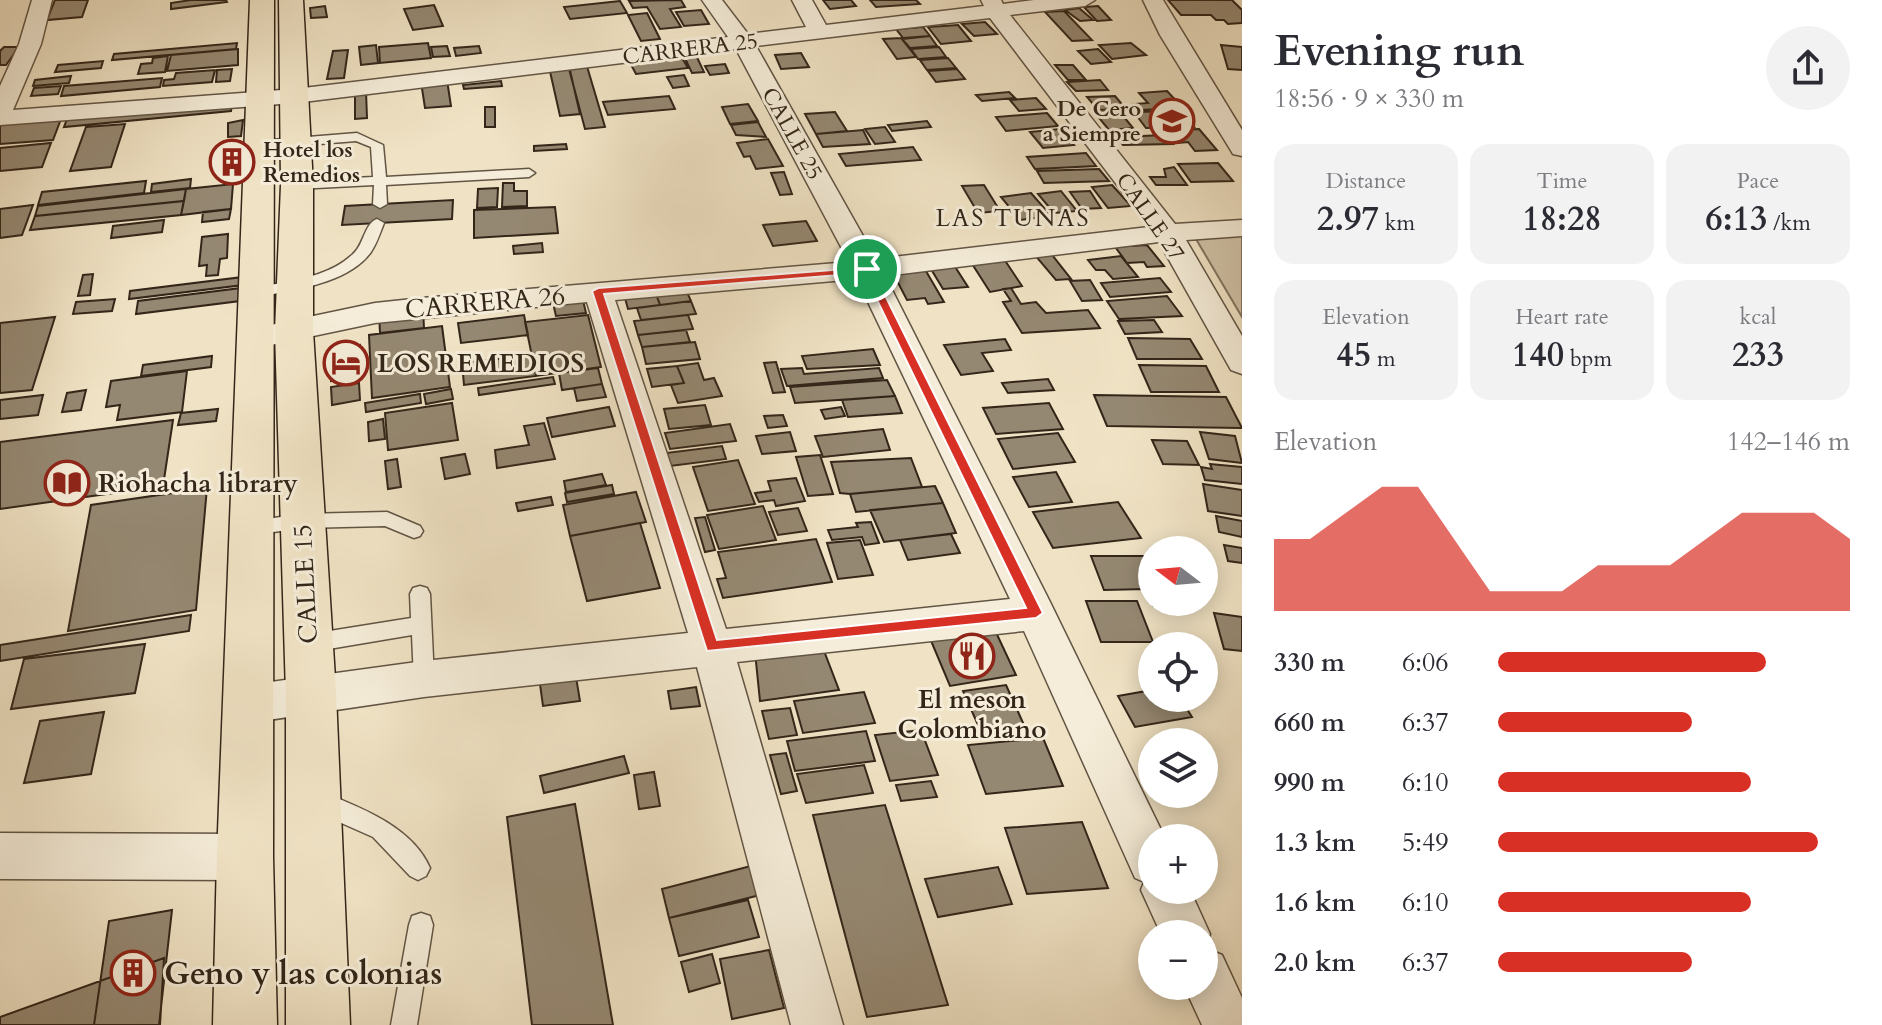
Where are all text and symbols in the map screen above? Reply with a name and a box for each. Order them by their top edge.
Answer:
text: Evening run [1274,21,1524,81]
street label: CARRERA 25 [621,26,759,72]
button: share [1766,26,1850,110]
text: 18:56 · 9 × 330 m [1274,81,1464,116]
street label: CALLE 25 [754,82,830,185]
place label: De Cero a Siempre [1043,94,1141,149]
school or university icon: De Cero a Siempre [1148,97,1196,145]
place label: Hotel los Remedios [263,135,360,190]
building icon: Hotel los Remedios [208,138,256,186]
text: Distance [1326,166,1406,196]
text: Time [1537,166,1587,196]
text: Pace [1737,166,1779,196]
street label: CALLE 27 [1109,167,1191,267]
text: 2.97 [1317,196,1379,242]
text: 18:28 [1522,196,1602,242]
text: 6:13 [1705,196,1767,242]
district label: LAS TUNAS [936,202,1090,235]
text: km [1379,208,1415,238]
text: /km [1767,208,1811,238]
pin [833,235,901,303]
icon: arrive [845,247,889,291]
street label: CARRERA 26 [404,278,567,327]
text: Elevation [1322,302,1410,332]
text: Heart rate [1515,302,1609,332]
text: kcal [1740,302,1776,332]
text: 45 [1336,332,1371,378]
text: 140 [1512,332,1564,378]
text: 233 [1732,332,1784,378]
hotel icon: LOS REMEDIOS [322,339,370,387]
text: m [1371,344,1396,374]
text: bpm [1564,344,1612,374]
place label: LOS REMEDIOS [377,346,584,381]
text: Elevation [1274,424,1377,459]
text: 142–146 m [1727,424,1850,459]
library icon: Riohacha library [43,459,91,507]
place label: Riohacha library [98,466,298,501]
street label: CALLE 15 [285,523,326,645]
north arrow [1138,536,1218,616]
map controls [1138,536,1218,1000]
restaurant icon: El meson Colombiano [948,632,996,680]
button: locate [1138,632,1218,712]
text: 330 m [1274,645,1345,680]
text: 6:06 [1402,645,1449,680]
place label: El meson Colombiano [898,682,1046,747]
text: 660 m [1274,705,1345,740]
text: 6:37 [1402,705,1449,740]
button: layers [1138,728,1218,808]
text: 990 m [1274,765,1345,800]
text: 6:10 [1402,765,1449,800]
button: + [1138,824,1218,904]
text: 1.3 km [1274,825,1355,860]
text: 5:49 [1402,825,1449,860]
text: 1.6 km [1274,885,1355,920]
text: 6:10 [1402,885,1449,920]
button: − [1138,920,1218,1000]
text: 2.0 km [1274,945,1355,980]
text: 6:37 [1402,945,1449,980]
building icon: Geno y las colonias [109,949,157,997]
place label: Geno y las colonias [164,952,442,996]

